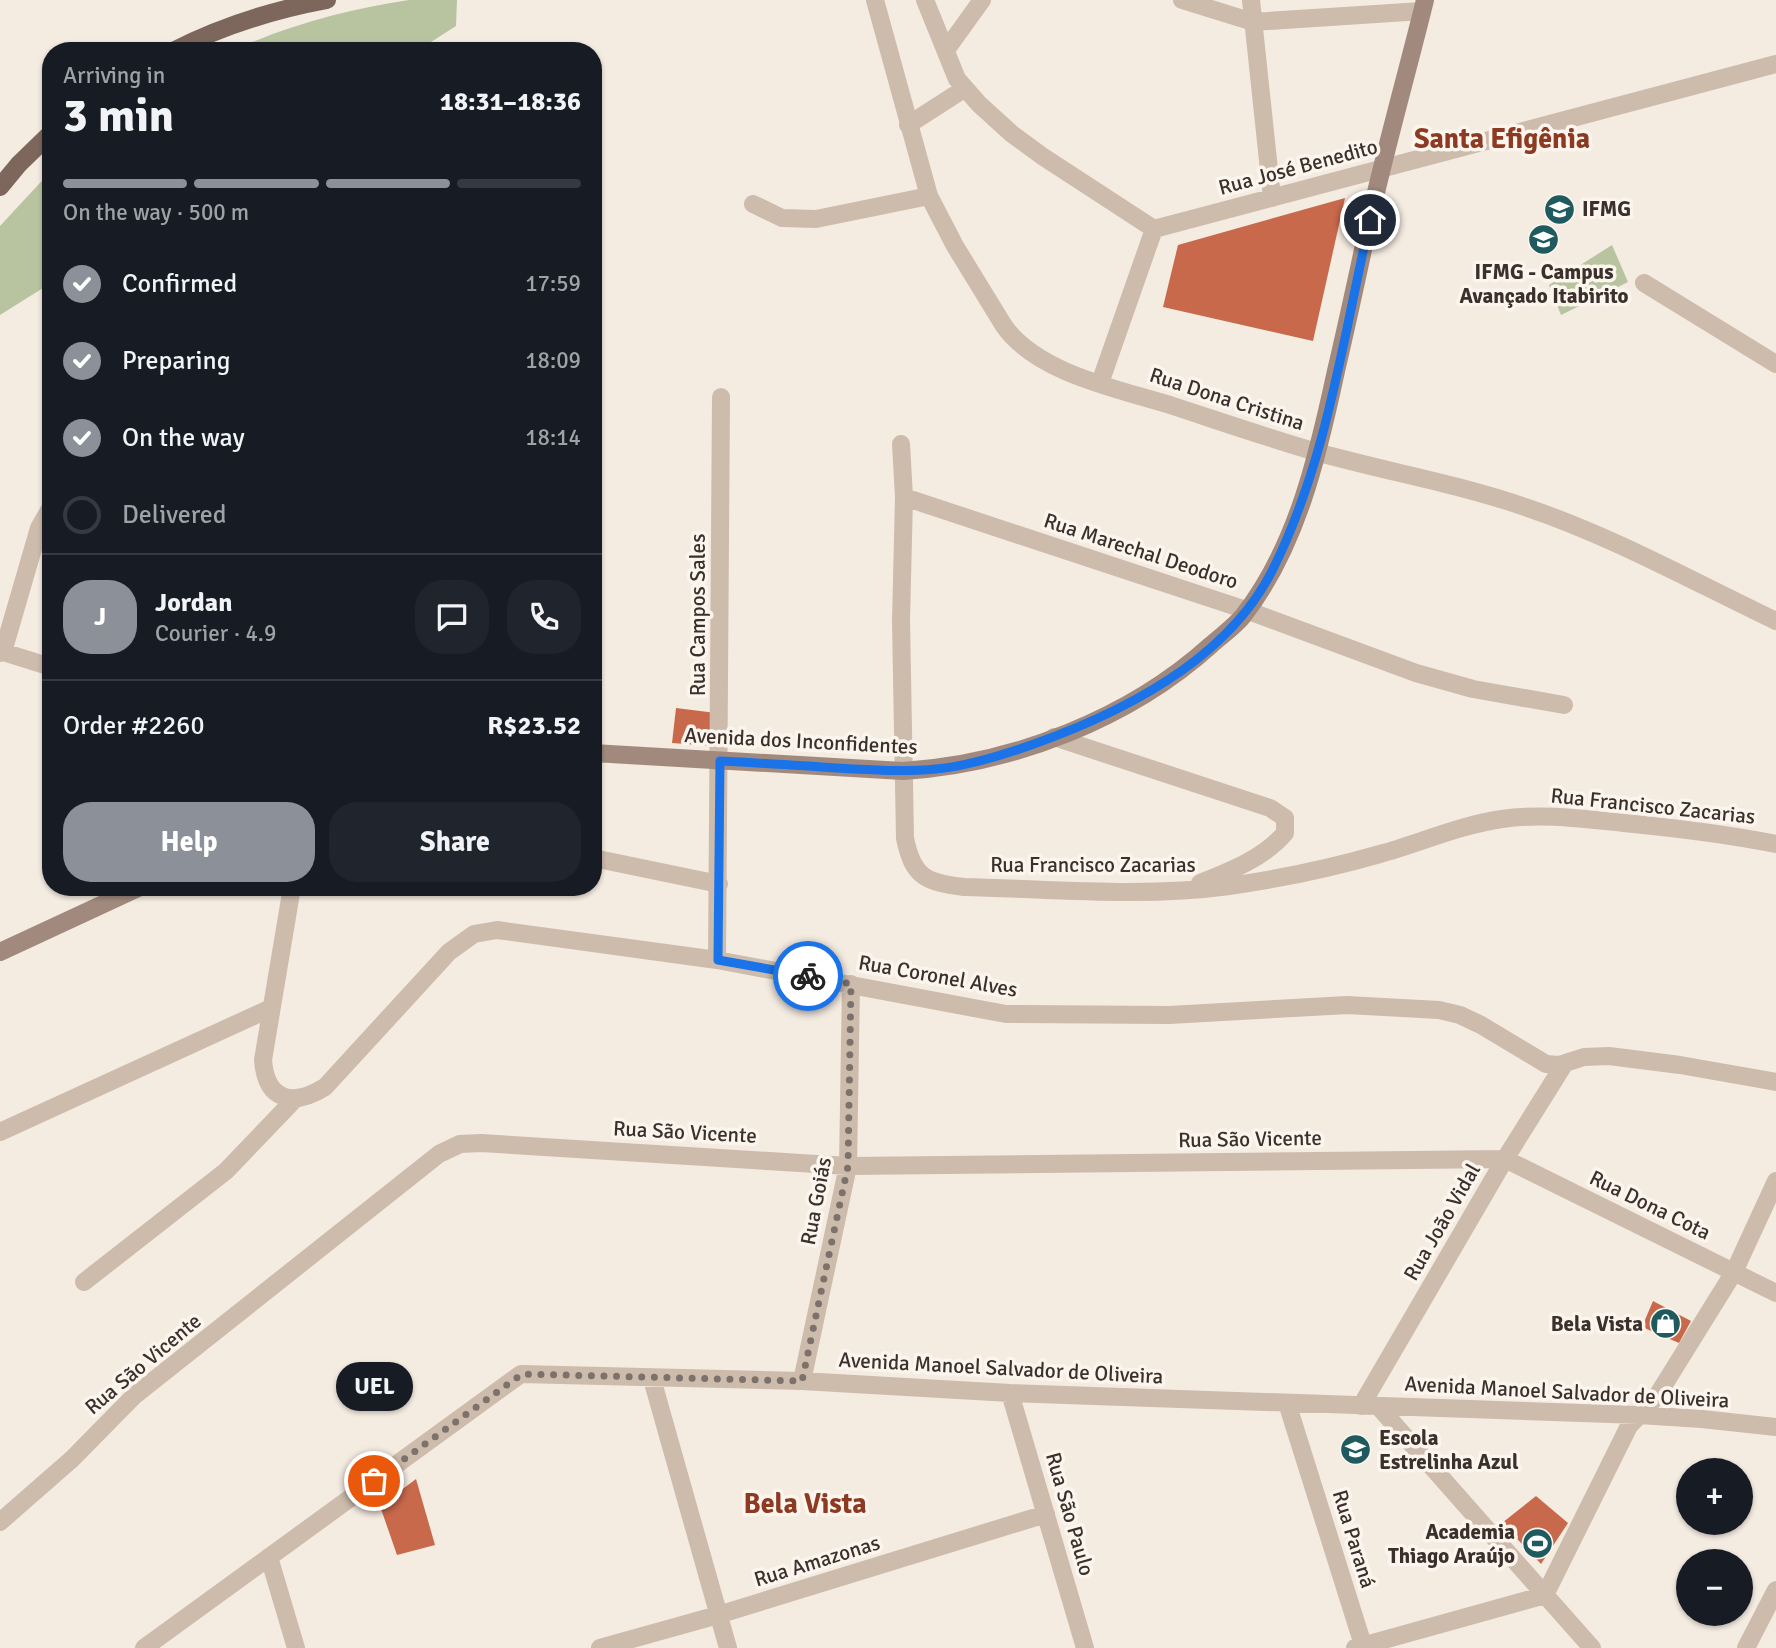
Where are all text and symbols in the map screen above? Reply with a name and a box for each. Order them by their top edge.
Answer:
text: Arriving in [63,61,165,90]
text: 18:31–18:36 [440,86,581,118]
text: 3 min [63,88,174,144]
district label: Santa Efigênia [1414,122,1590,156]
street label: Rua José Benedito [1216,133,1380,201]
pin [1340,190,1400,250]
school or university icon: IFMG [1542,192,1576,226]
place label: IFMG [1582,196,1631,222]
text: On the way · 500 m [63,198,249,227]
icon: home [1351,201,1389,239]
school or university icon: IFMG - Campus Avançado Itabirito [1527,223,1561,257]
place label: IFMG - Campus Avançado Itabirito [1459,259,1629,309]
icon: check [63,265,101,303]
text: Confirmed [122,268,237,300]
text: 17:59 [525,269,581,298]
icon: check [63,342,101,380]
text: Preparing [122,345,230,377]
text: 18:09 [525,346,581,375]
street label: Rua Dona Cristina [1146,362,1308,436]
icon: check [63,419,101,457]
text: On the way [122,422,245,454]
text: 18:14 [525,423,581,452]
text: Delivered [122,499,227,531]
street label: Rua Marechal Deodoro [1041,507,1241,595]
street label: Rua Campos Sales [685,534,711,696]
button: chat [415,580,489,654]
button: phone [507,580,581,654]
text: Jordan [155,587,232,619]
text: J [94,601,106,633]
text: Courier · 4.9 [155,619,276,648]
text: Order #2260 [63,710,204,742]
text: R$23.52 [487,710,581,742]
street label: Avenida dos Inconfidentes [684,722,918,760]
street label: Rua Francisco Zacarias [1549,782,1757,830]
button: Help [63,802,315,882]
button: Share [329,802,581,882]
street label: Rua Francisco Zacarias [990,852,1196,878]
courier [773,941,843,1011]
street label: Rua Coronel Alves [857,949,1019,1003]
icon: bike [789,957,827,995]
street label: Rua São Vicente [612,1115,758,1149]
street label: Rua São Vicente [1178,1125,1322,1153]
street label: Rua Goiás [795,1155,837,1247]
street label: Rua João Vidal [1398,1159,1486,1285]
street label: Rua Dona Cota [1585,1165,1715,1245]
shop icon: Bela Vista [1649,1307,1683,1341]
street label: Rua São Vicente [80,1308,206,1420]
place label: Bela Vista [1551,1311,1643,1337]
street label: Avenida Manoel Salvador de Oliveira [838,1347,1164,1389]
callout: UEL [336,1362,412,1411]
street label: Avenida Manoel Salvador de Oliveira [1404,1371,1730,1413]
text: UEL [354,1372,395,1401]
place label: Escola Estrelinha Azul [1379,1425,1519,1475]
school or university icon: Escola Estrelinha Azul [1339,1433,1373,1467]
street label: Rua São Paulo [1040,1449,1100,1579]
pin [344,1451,404,1511]
map controls [1676,1458,1753,1626]
button: + [1676,1458,1753,1535]
icon: bag [355,1462,393,1500]
district label: Bela Vista [743,1487,867,1521]
street label: Rua Paraná [1327,1487,1381,1591]
place label: Academia Thiago Araújo [1388,1519,1515,1569]
sports icon: Academia Thiago Araújo [1521,1527,1555,1561]
street label: Rua Amazonas [751,1530,883,1592]
button: − [1676,1549,1753,1626]

